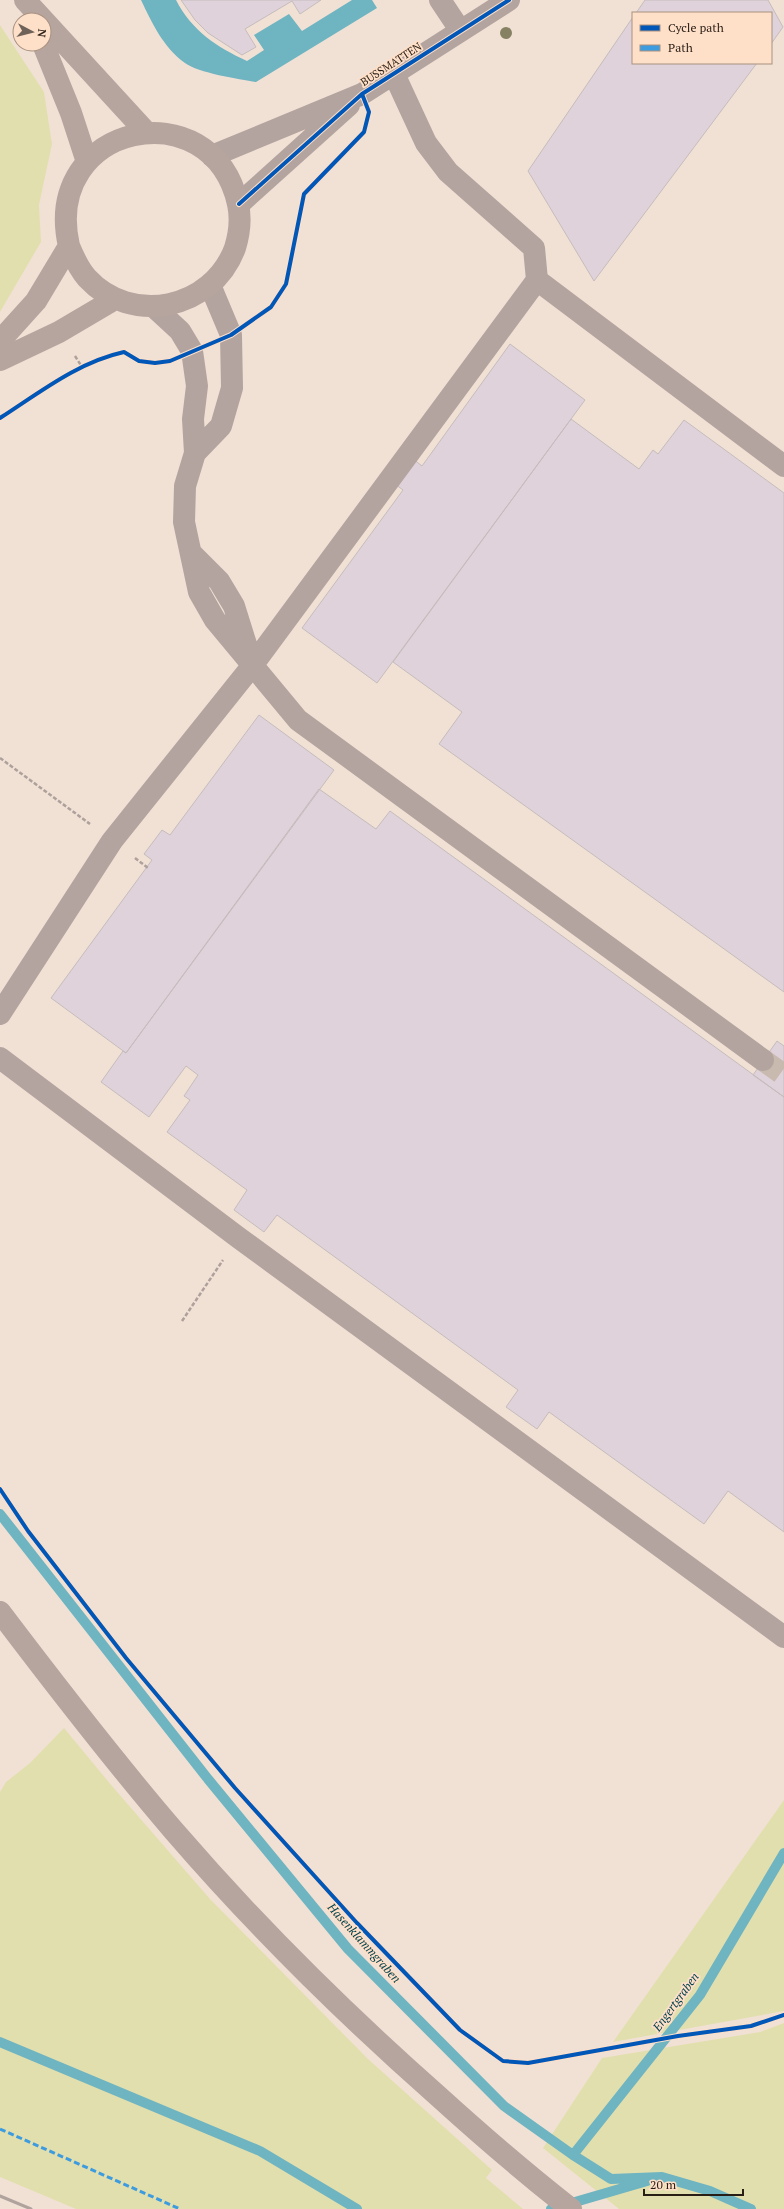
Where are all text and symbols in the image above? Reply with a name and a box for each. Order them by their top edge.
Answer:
north arrow [12,12,52,52]
legend [632,12,772,64]
text: Cycle path [668,20,724,35]
text: N [34,28,49,39]
street label: BUSSMATTEN [358,39,424,89]
text: Path [668,40,693,55]
water label: Hasenklammgraben [324,1899,404,1986]
water label: Engertgraben [649,1969,702,2035]
scale bar [644,2171,743,2197]
text: 20 m [650,2177,677,2192]

